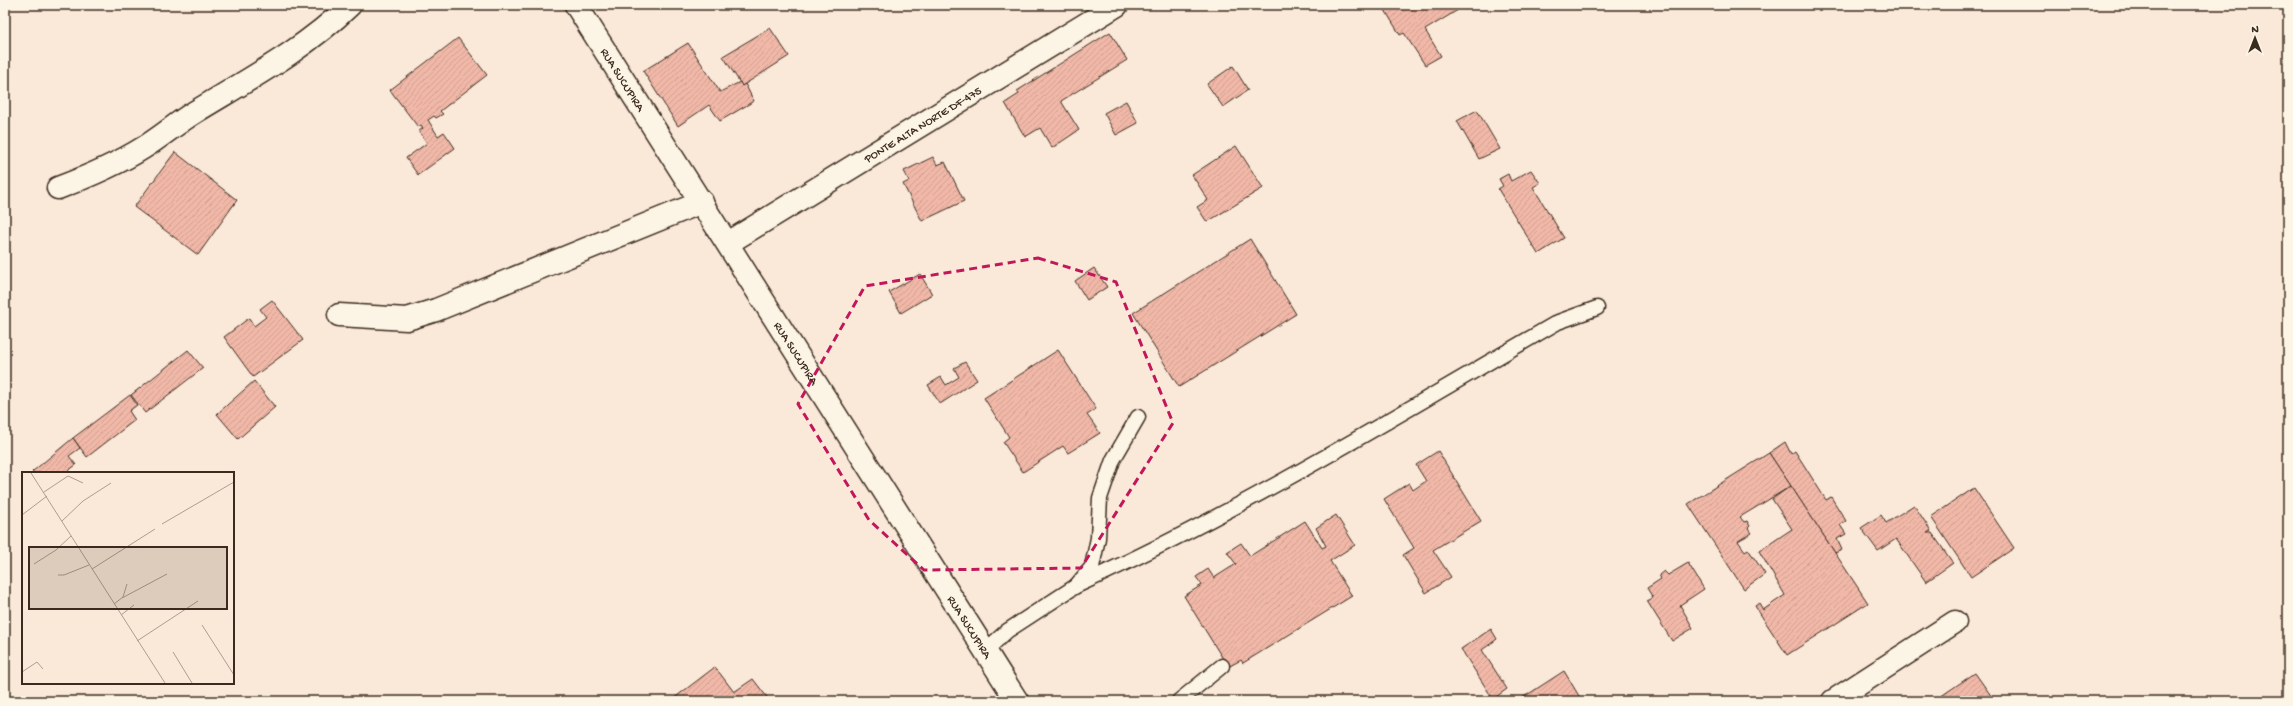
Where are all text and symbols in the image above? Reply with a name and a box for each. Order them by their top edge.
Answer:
north arrow [2235,18,2275,58]
text: N [2251,24,2259,36]
street label: RUA SUCUPIRA [596,46,647,115]
street label: PONTE ALTA NORTE DF-475 [861,85,985,167]
street label: RUA SUCUPIRA [770,320,821,389]
inset map [22,472,234,684]
street label: RUA SUCUPIRA [943,594,994,663]

